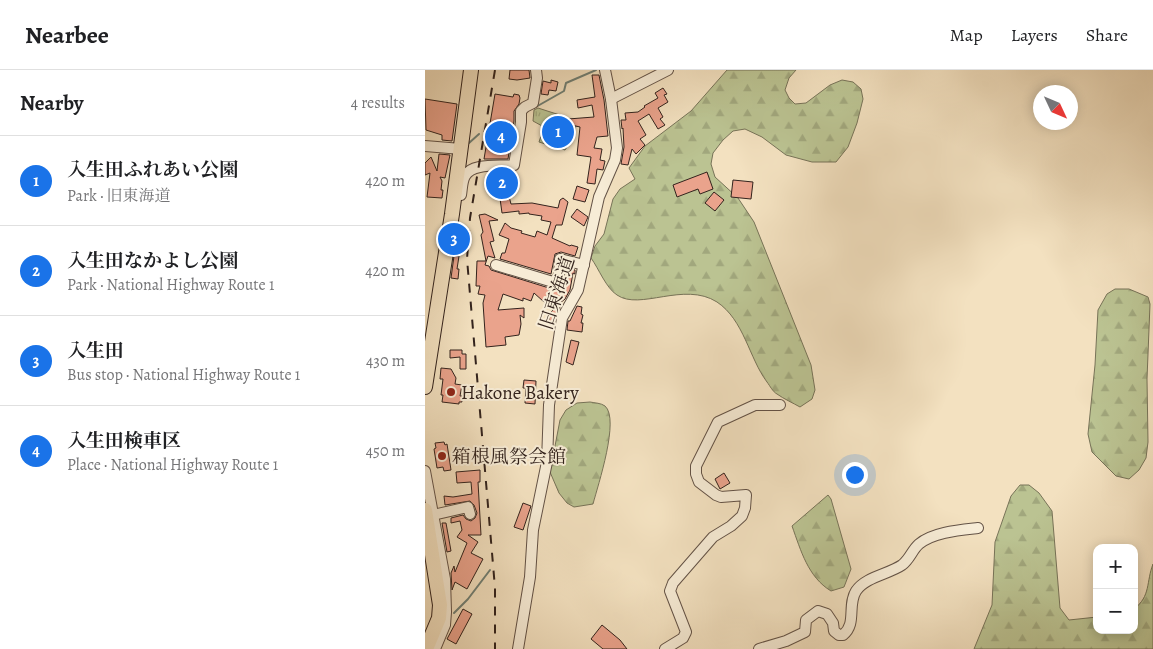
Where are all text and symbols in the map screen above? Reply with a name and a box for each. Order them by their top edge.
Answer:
text: Nearbee [25,19,109,51]
text: Map [950,23,983,47]
text: Layers [1011,23,1058,47]
text: Share [1086,23,1128,47]
north arrow [1033,85,1078,130]
text: Nearby [20,89,83,117]
text: 4 results [351,92,405,114]
pin: 1 [542,113,574,151]
pin: 4 [485,118,517,156]
text: 入生田ふれあい公園 [67,157,238,183]
pin: 2 [486,164,518,202]
text: 1 [33,170,39,192]
text: 420 m [365,170,405,192]
text: Park · 旧東海道 [67,185,171,207]
pin: 3 [438,220,470,258]
text: 入生田なかよし公園 [67,248,238,274]
street label: 旧東海道 [533,253,581,333]
text: 2 [32,260,40,282]
text: 420 m [365,260,405,282]
text: Park · National Highway Route 1 [67,274,274,296]
text: 入生田 [67,338,124,364]
text: 3 [33,350,39,372]
text: 430 m [366,350,405,372]
text: Bus stop · National Highway Route 1 [67,364,300,386]
place label: Hakone Bakery [461,380,579,406]
marker: Hakone Bakery [445,386,457,398]
text: 入生田検車区 [67,428,181,454]
text: 4 [32,440,40,462]
text: 450 m [366,440,405,462]
place label: 箱根風祭会館 [452,444,566,470]
marker: 箱根風祭会館 [436,450,448,462]
text: Place · National Highway Route 1 [67,454,278,476]
your location [842,462,868,488]
map controls [1093,544,1138,634]
button: + [1093,544,1138,589]
button: − [1093,589,1138,634]

